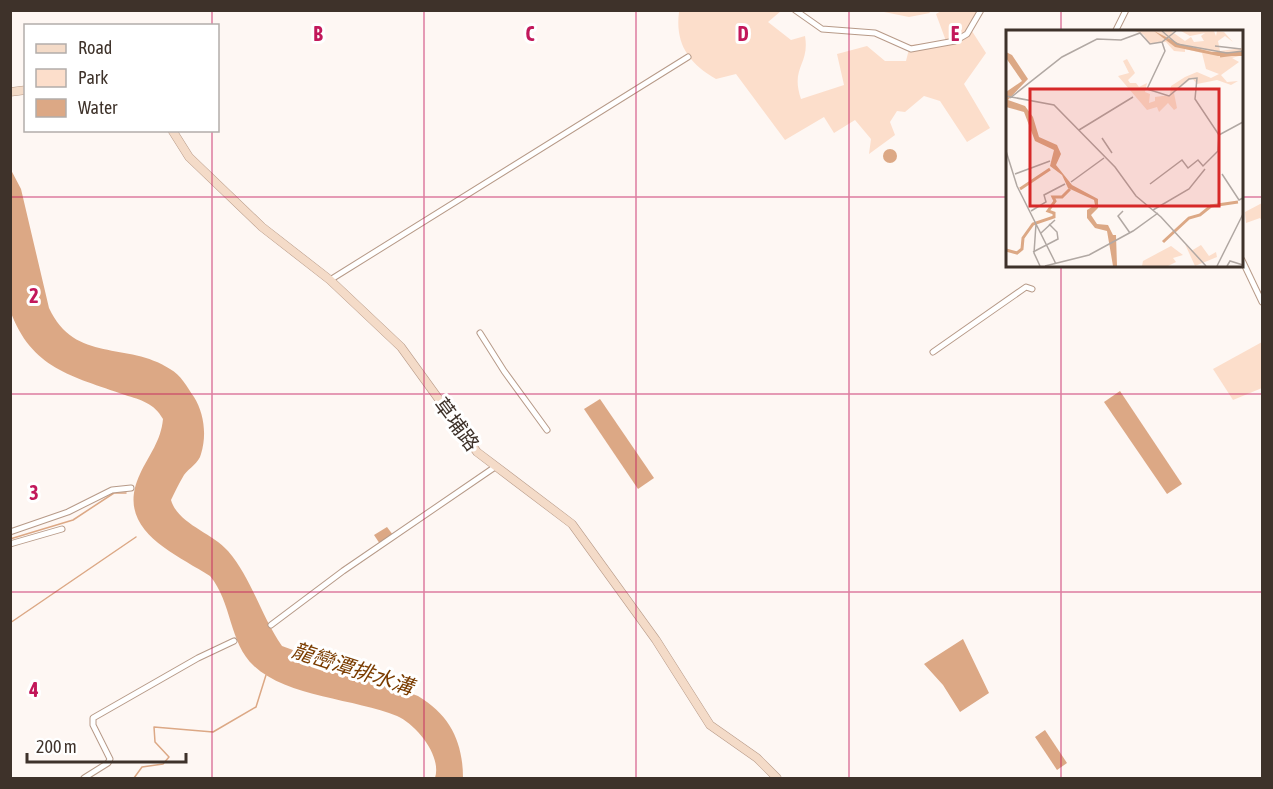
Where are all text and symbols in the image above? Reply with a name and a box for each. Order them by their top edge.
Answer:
text: B [313,22,323,45]
text: C [526,22,535,45]
text: D [737,22,749,45]
text: E [951,22,960,45]
legend [24,24,219,132]
inset map [1006,30,1243,267]
text: Road [78,37,112,58]
text: Park [78,67,108,88]
text: Water [78,97,118,118]
text: 2 [29,284,39,307]
street label: 草埔路 [430,393,484,455]
text: 3 [29,481,39,504]
water label: 龍巒潭排水溝 [289,637,419,700]
text: 4 [28,678,39,701]
scale bar [27,726,186,764]
text: 200 m [36,736,77,757]

